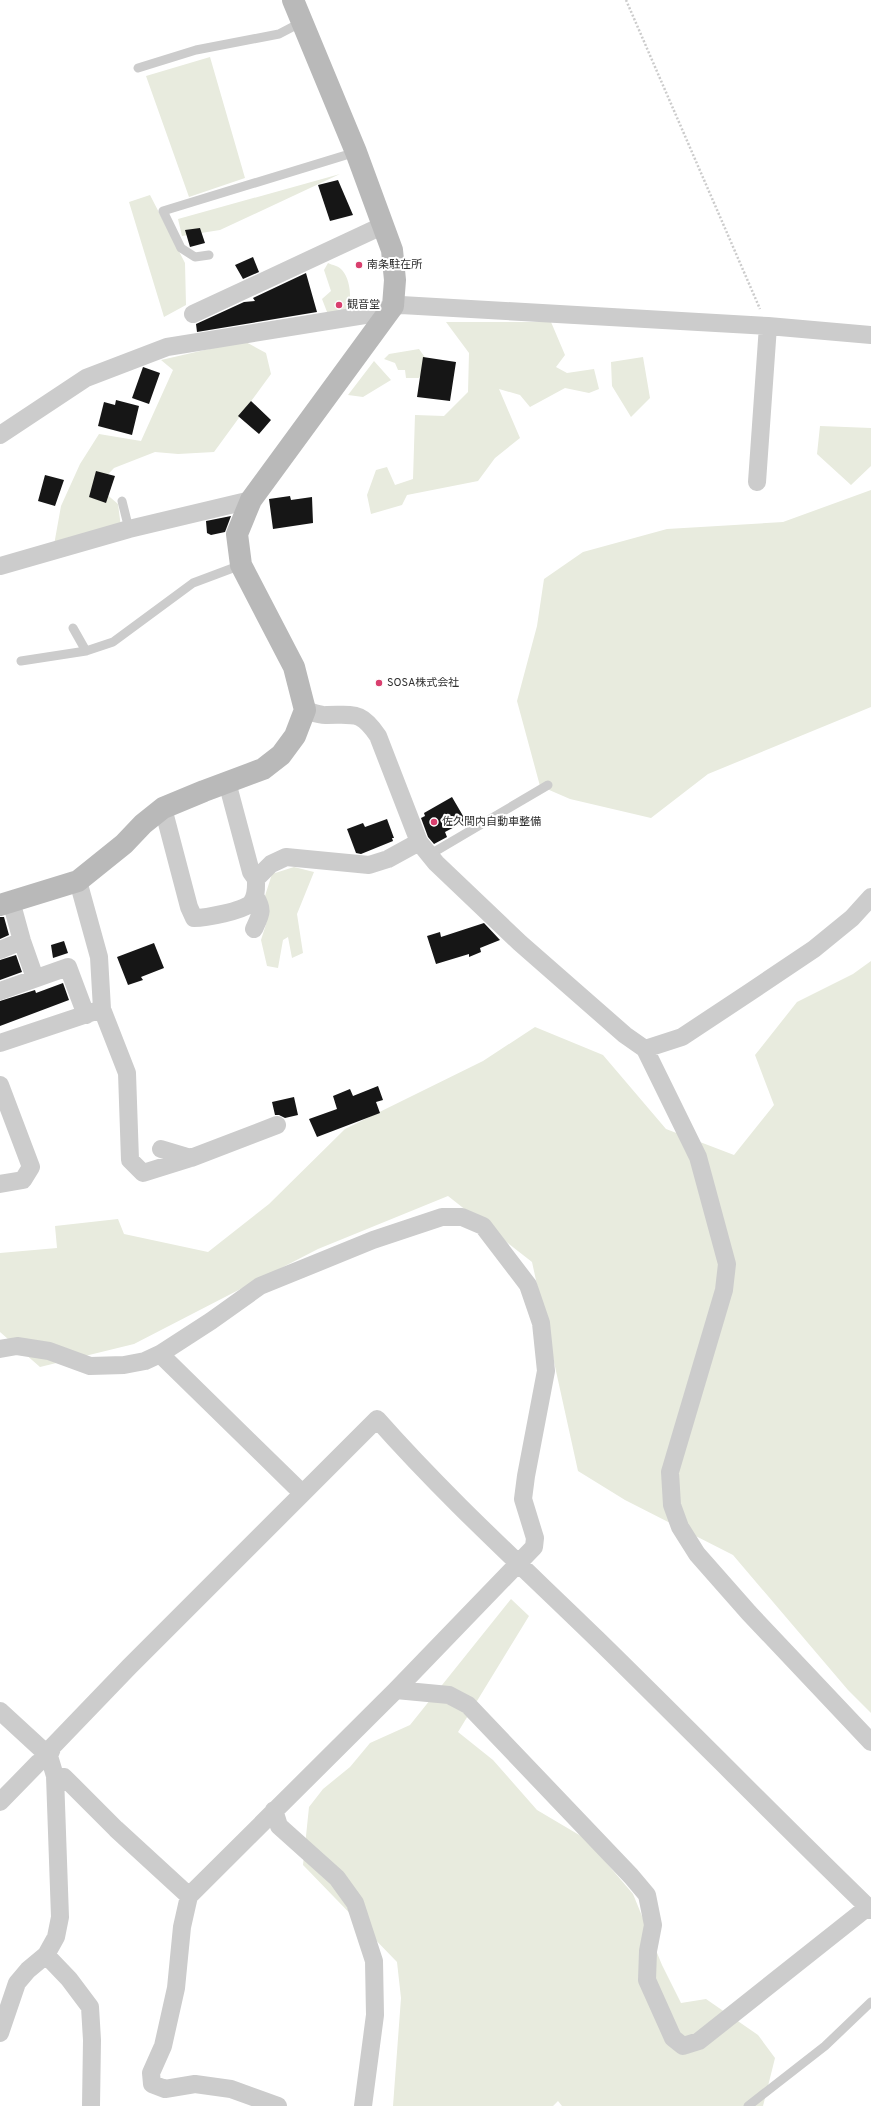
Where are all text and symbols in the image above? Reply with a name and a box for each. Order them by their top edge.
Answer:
place label: 南条駐在所 [367,258,423,272]
marker: 南条駐在所 [354,260,364,270]
place label: 観音堂 [347,298,380,312]
marker: 観音堂 [334,300,344,310]
place label: SOSA株式会社 [387,676,459,690]
marker: SOSA株式会社 [374,678,384,688]
place label: 佐久間内自動車整備 [442,815,541,829]
marker: 佐久間内自動車整備 [429,817,439,827]

